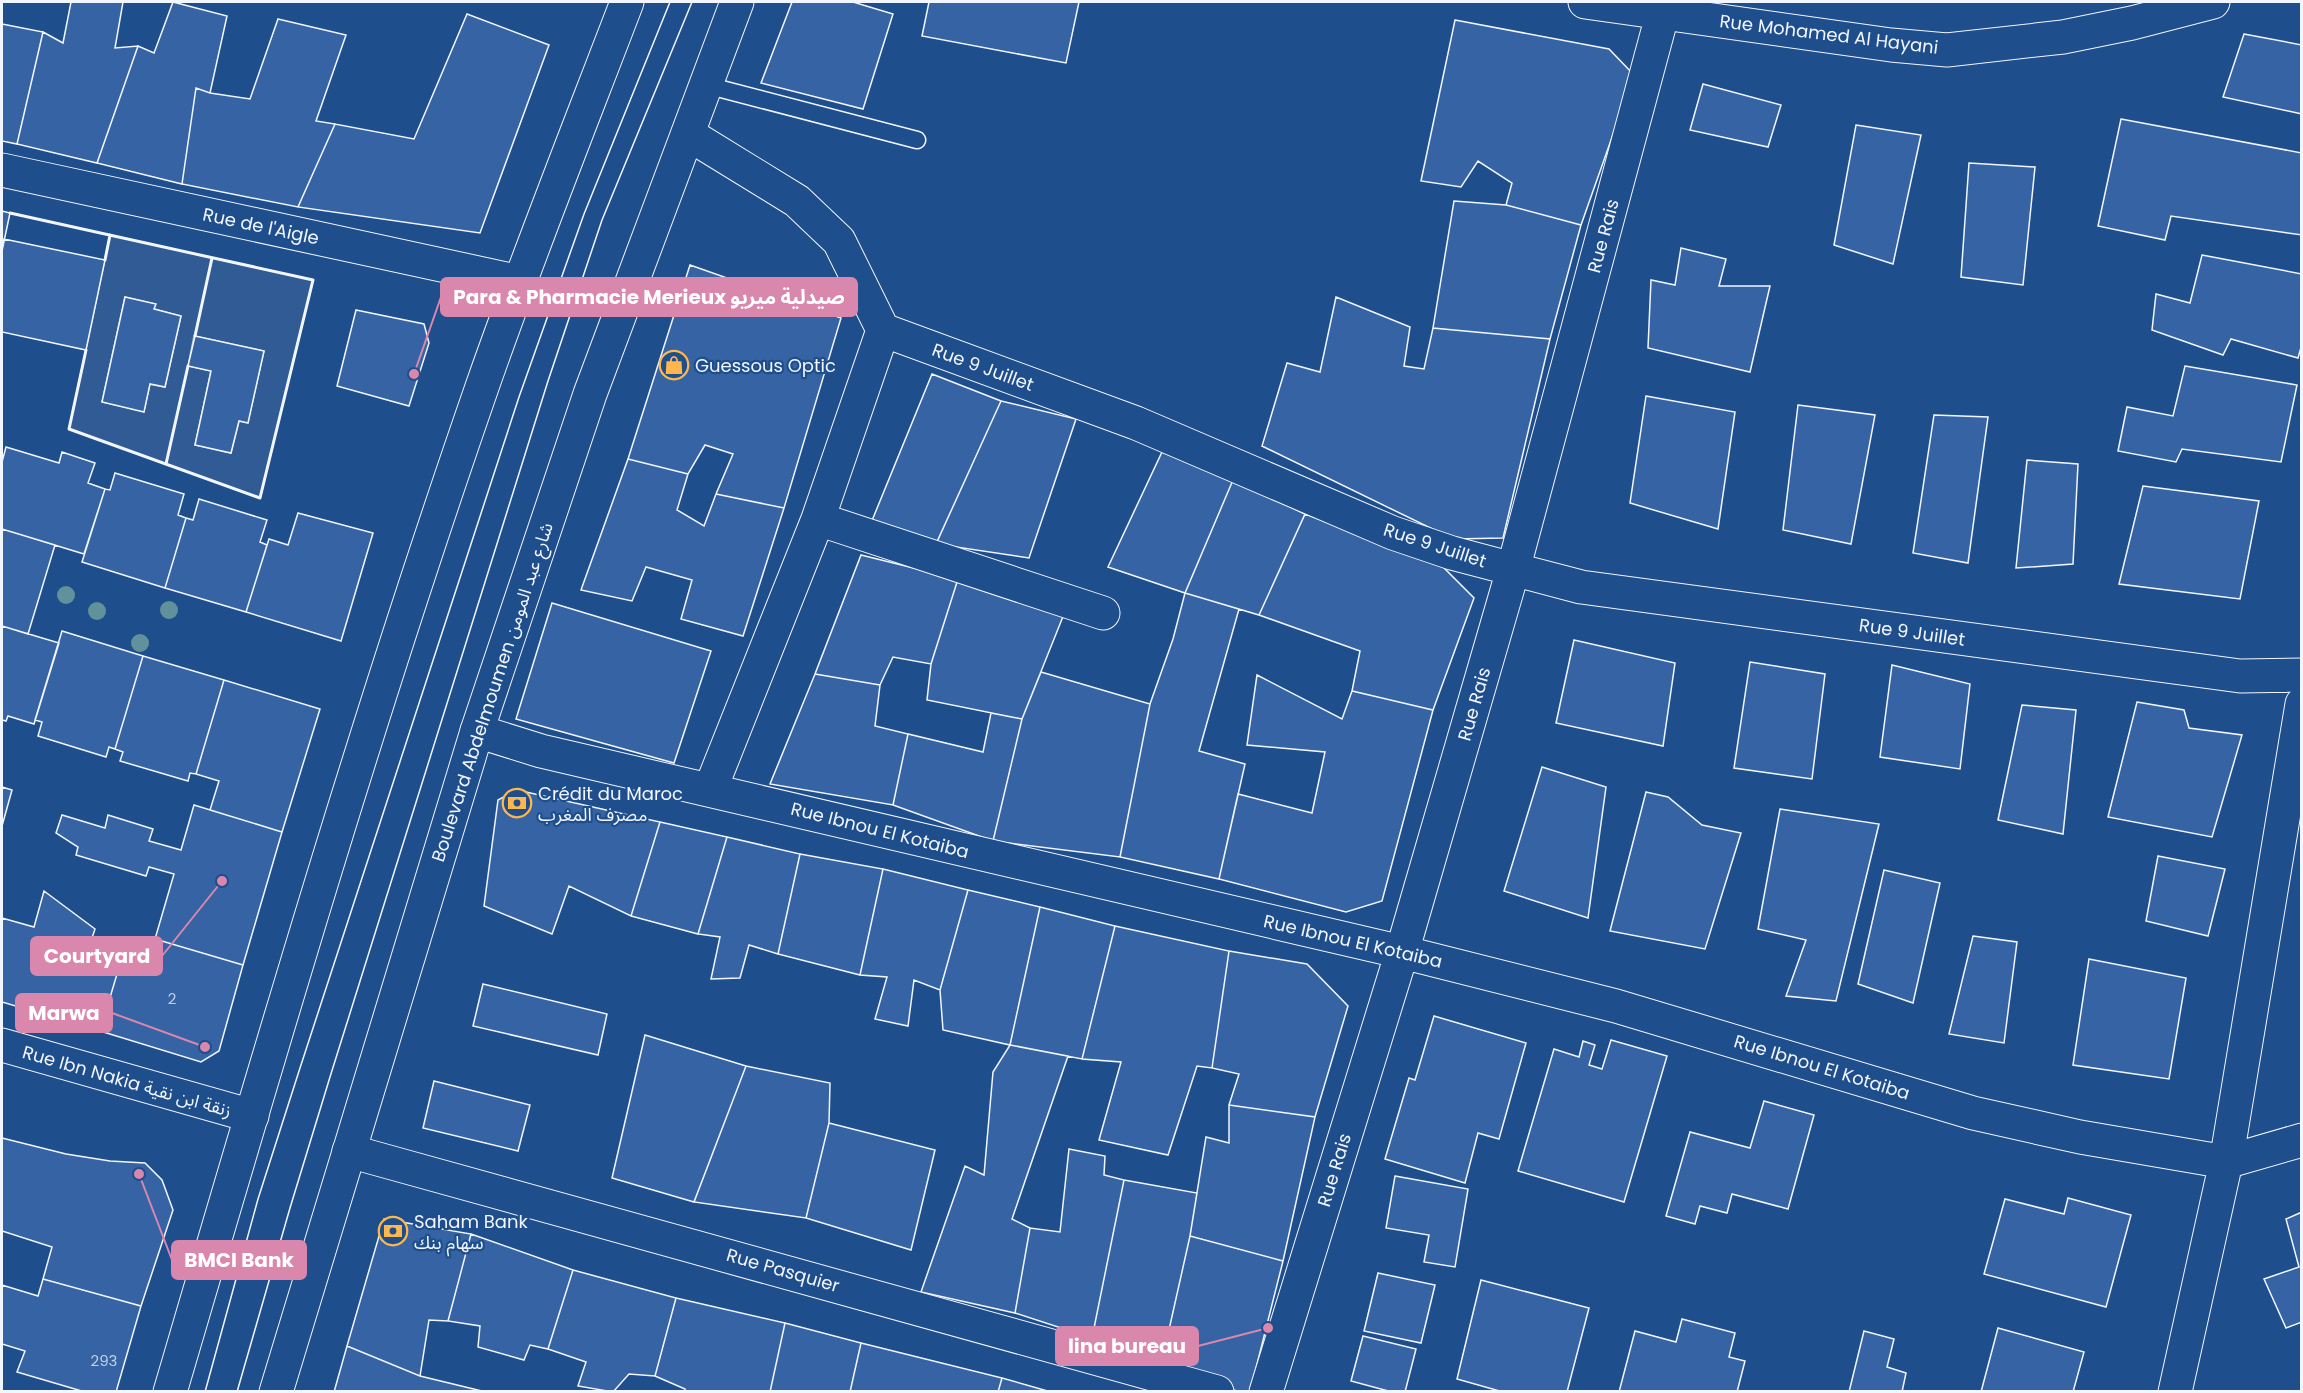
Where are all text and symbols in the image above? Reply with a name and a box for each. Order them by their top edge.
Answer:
street label: Rue Mohamed Al Hayani [1718,8,1940,60]
street label: Rue Rais [1581,196,1625,276]
street label: Rue de l'Aigle [201,201,321,251]
callout: Para & Pharmacie Merieux صيدلية ميريو [441,278,857,316]
text: Para & Pharmacie Merieux صيدلية ميريو [453,283,845,311]
street label: Rue 9 Juillet [929,337,1037,397]
shop icon: Guessous Optic [658,349,690,381]
place label: Guessous Optic [695,353,836,378]
street label: Rue 9 Juillet [1380,517,1490,573]
street label: Boulevard Abdelmoumen شارع عبد المومن [425,519,561,865]
street label: Rue 9 Juillet [1857,612,1967,652]
street label: Rue Rais [1452,664,1496,744]
place label: Crédit du Maroc مصرف المغرب [538,781,683,827]
bank icon: Crédit du Maroc مصرف المغرب [501,787,533,819]
street label: Rue Ibnou El Kotaiba [788,796,972,864]
street label: Rue Ibnou El Kotaiba [1261,908,1445,974]
callout: Courtyard [31,937,162,975]
text: Courtyard [44,942,150,970]
house number: 2 [168,988,176,1009]
callout: Marwa [16,994,112,1032]
text: Marwa [28,999,100,1027]
street label: Rue Ibnou El Kotaiba [1731,1028,1913,1106]
street label: Rue Ibn Nakia زنقة ابن نقية [19,1039,235,1123]
street label: Rue Rais [1311,1130,1357,1210]
place label: Saham Bank سهام بنك [414,1209,528,1257]
bank icon: Saham Bank سهام بنك [377,1215,409,1247]
callout: BMCI Bank [172,1241,306,1279]
street label: Rue Pasquier [724,1242,843,1298]
text: BMCI Bank [184,1246,294,1274]
callout: lina bureau [1056,1327,1198,1365]
text: lina bureau [1068,1332,1186,1360]
house number: 293 [91,1350,117,1371]

